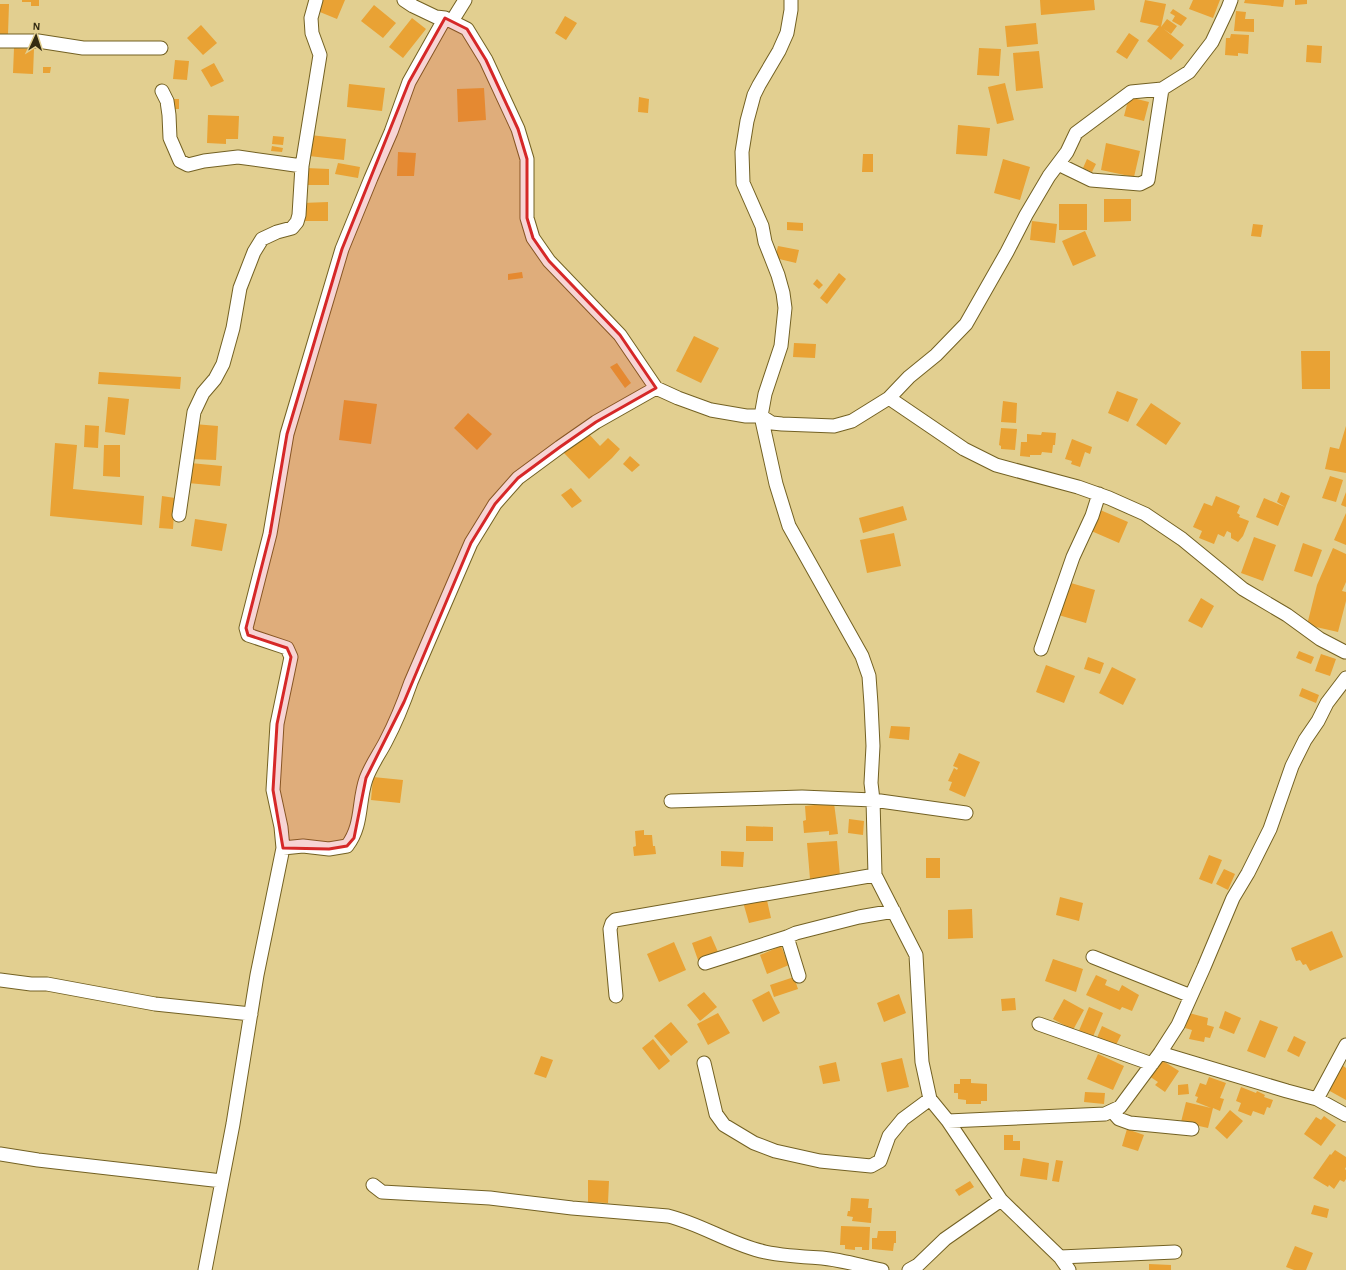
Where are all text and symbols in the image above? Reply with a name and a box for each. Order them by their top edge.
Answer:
north arrow [16,16,56,56]
text: N [32,21,41,32]

